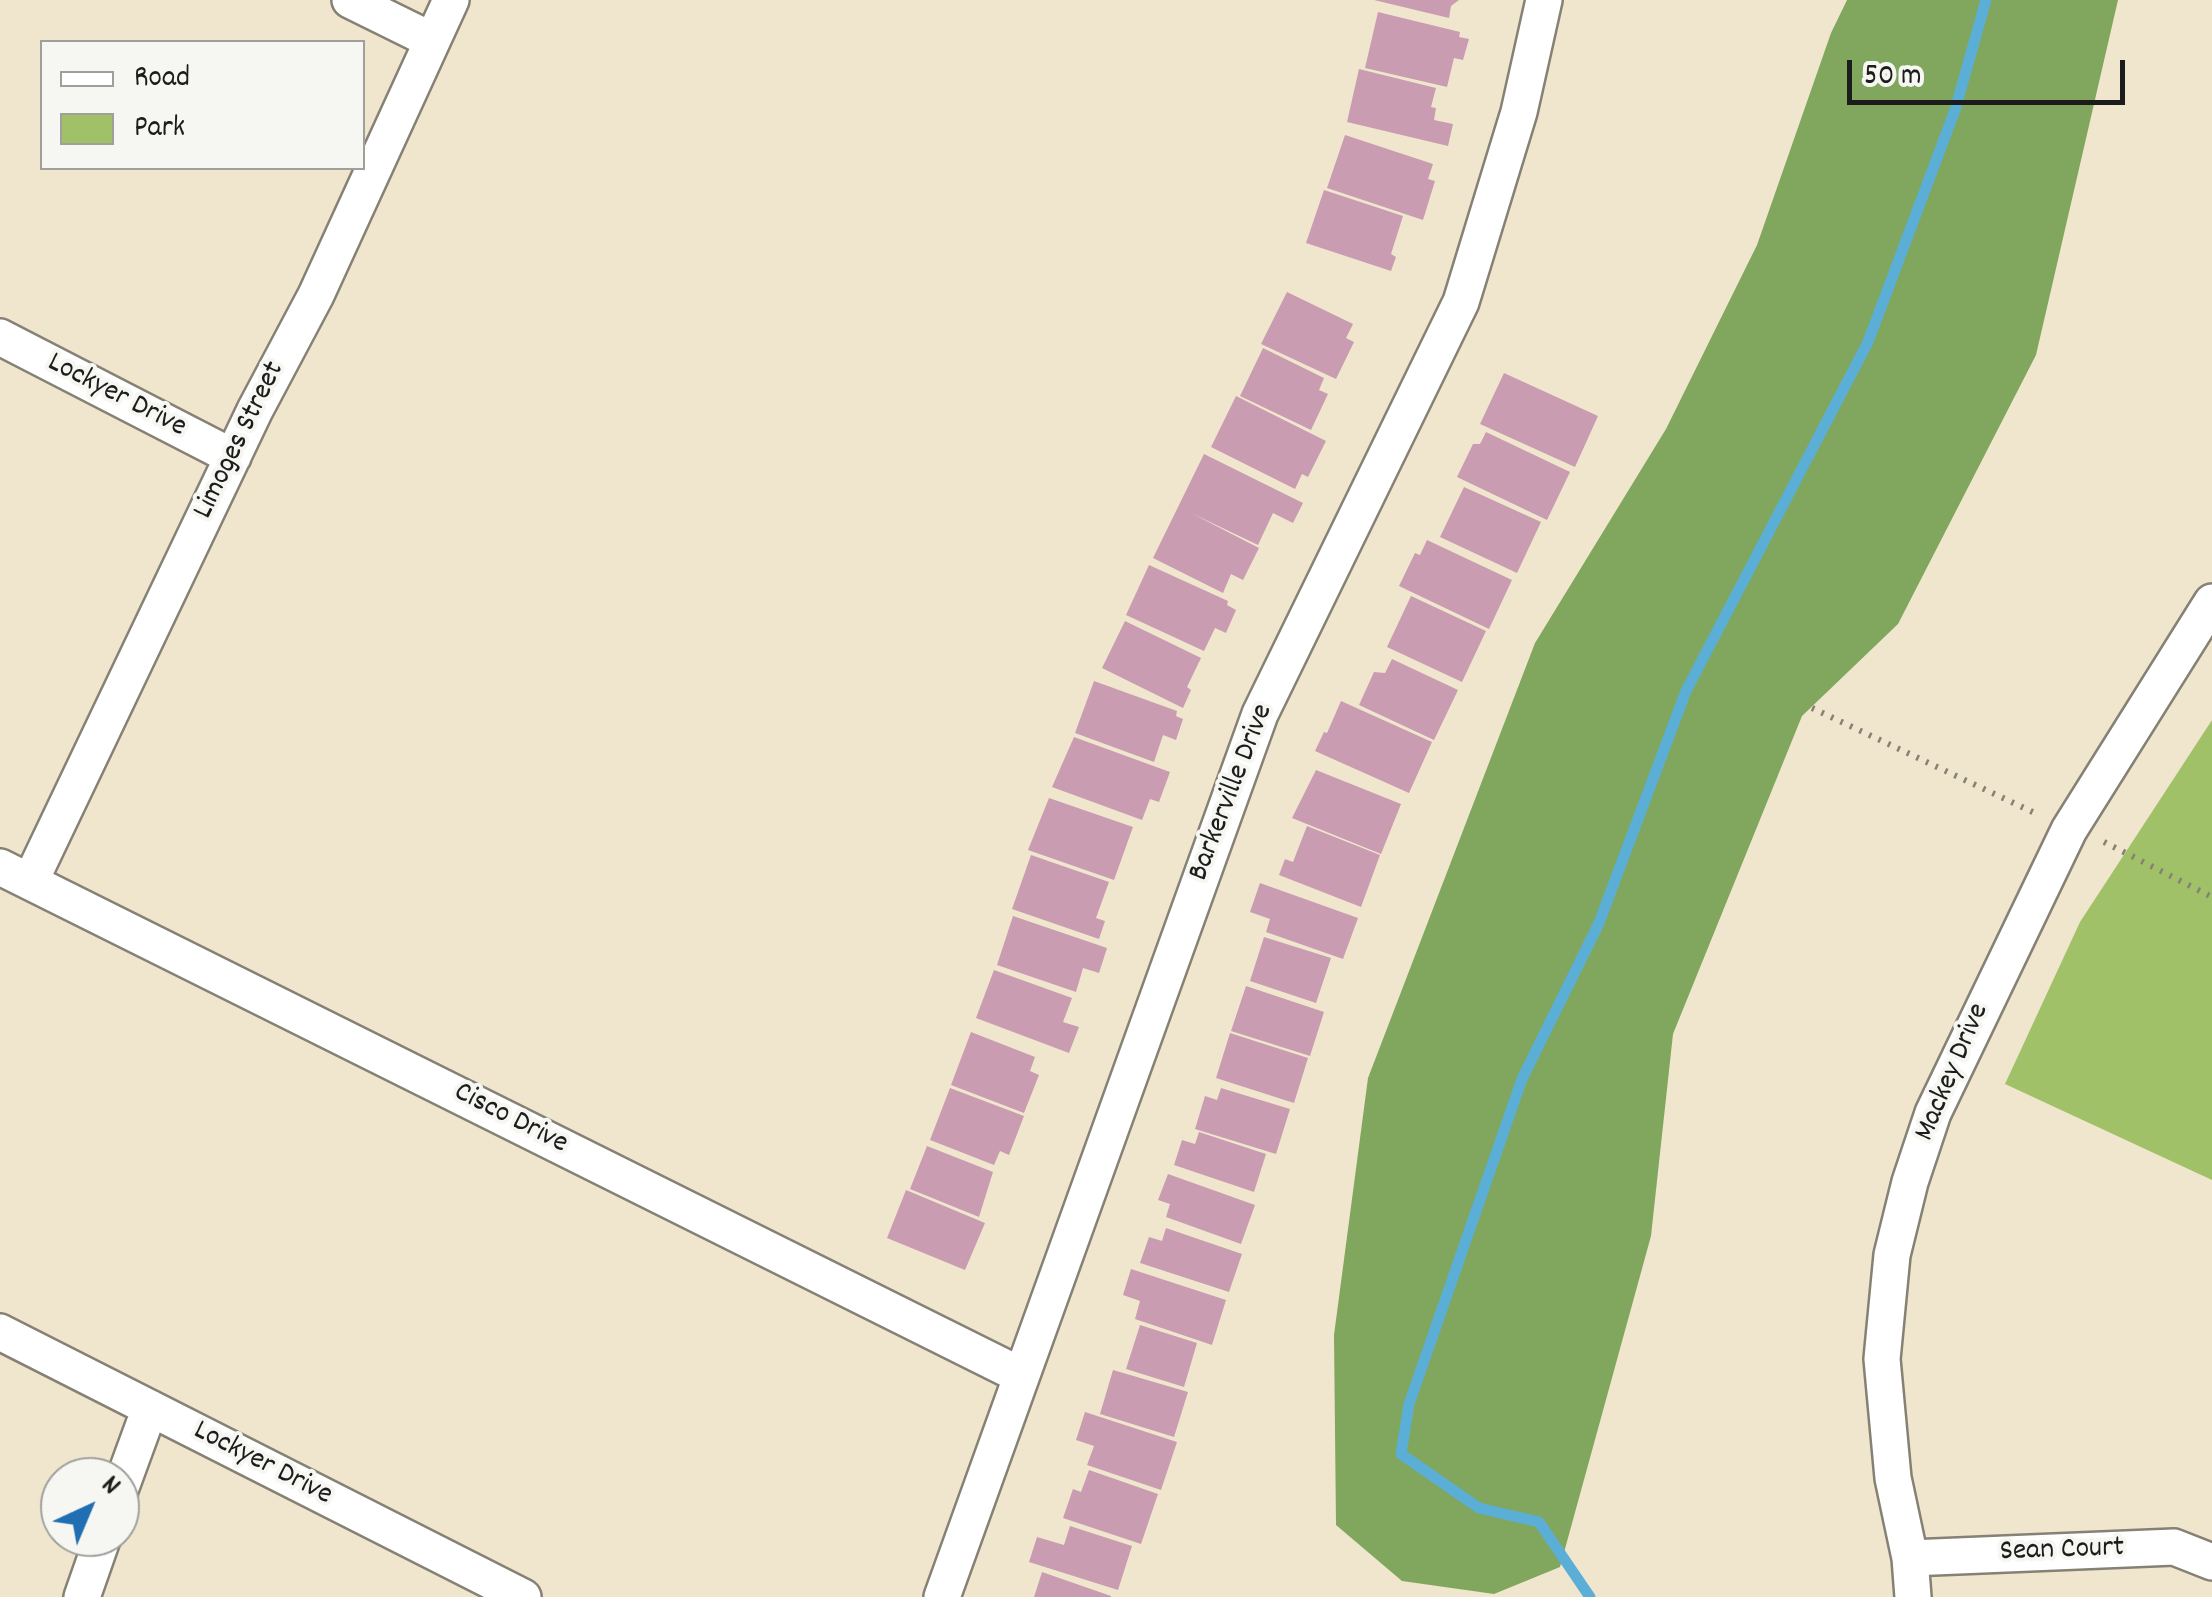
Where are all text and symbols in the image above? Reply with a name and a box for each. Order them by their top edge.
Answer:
legend [40,40,365,170]
scale bar [1852,40,2130,102]
text: 50 m [1864,56,1922,99]
text: Road [134,58,190,101]
text: Park [134,108,185,151]
street label: Lockyer Drive [40,347,192,447]
street label: Limoges Street [187,357,295,525]
street label: Barkerville Drive [1183,700,1283,886]
street label: Mackey Drive [1909,999,1999,1147]
street label: Cisco Drive [447,1076,573,1164]
street label: Lockyer Drive [186,1415,338,1515]
north arrow [40,1457,140,1557]
text: N [91,1468,128,1506]
street label: Sean Court [1999,1532,2125,1572]

